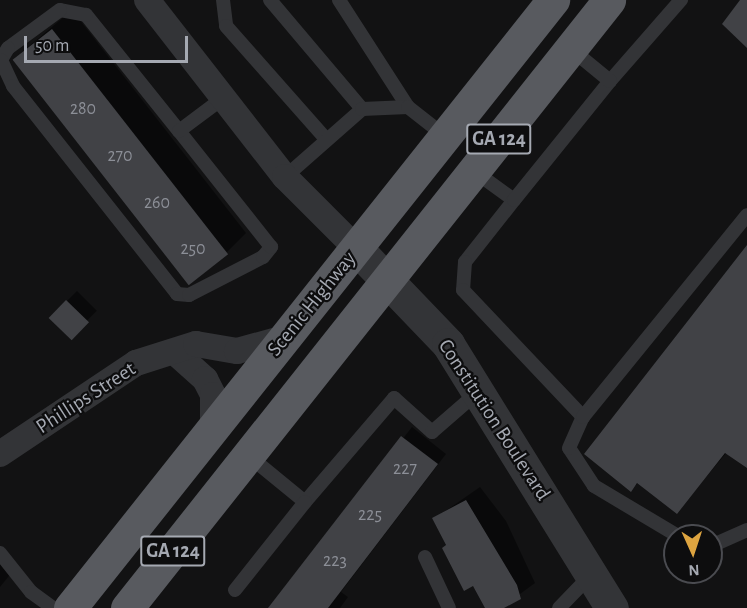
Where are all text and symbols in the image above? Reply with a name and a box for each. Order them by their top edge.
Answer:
scale bar [27,24,190,62]
text: 50 m [35,37,69,55]
house number: 280 [70,98,96,120]
road number: GA 124 [466,122,532,156]
house number: 270 [107,145,133,167]
house number: 260 [144,192,170,214]
house number: 250 [180,238,206,260]
street label: Scenic Highway [262,247,362,361]
street label: Constitution Boulevard [432,335,556,505]
street label: Phillips Street [31,356,141,440]
house number: 227 [393,458,417,480]
house number: 225 [358,504,382,526]
north arrow [663,524,723,584]
road number: GA 124 [140,534,206,568]
house number: 223 [323,550,347,572]
text: N [688,562,700,578]

